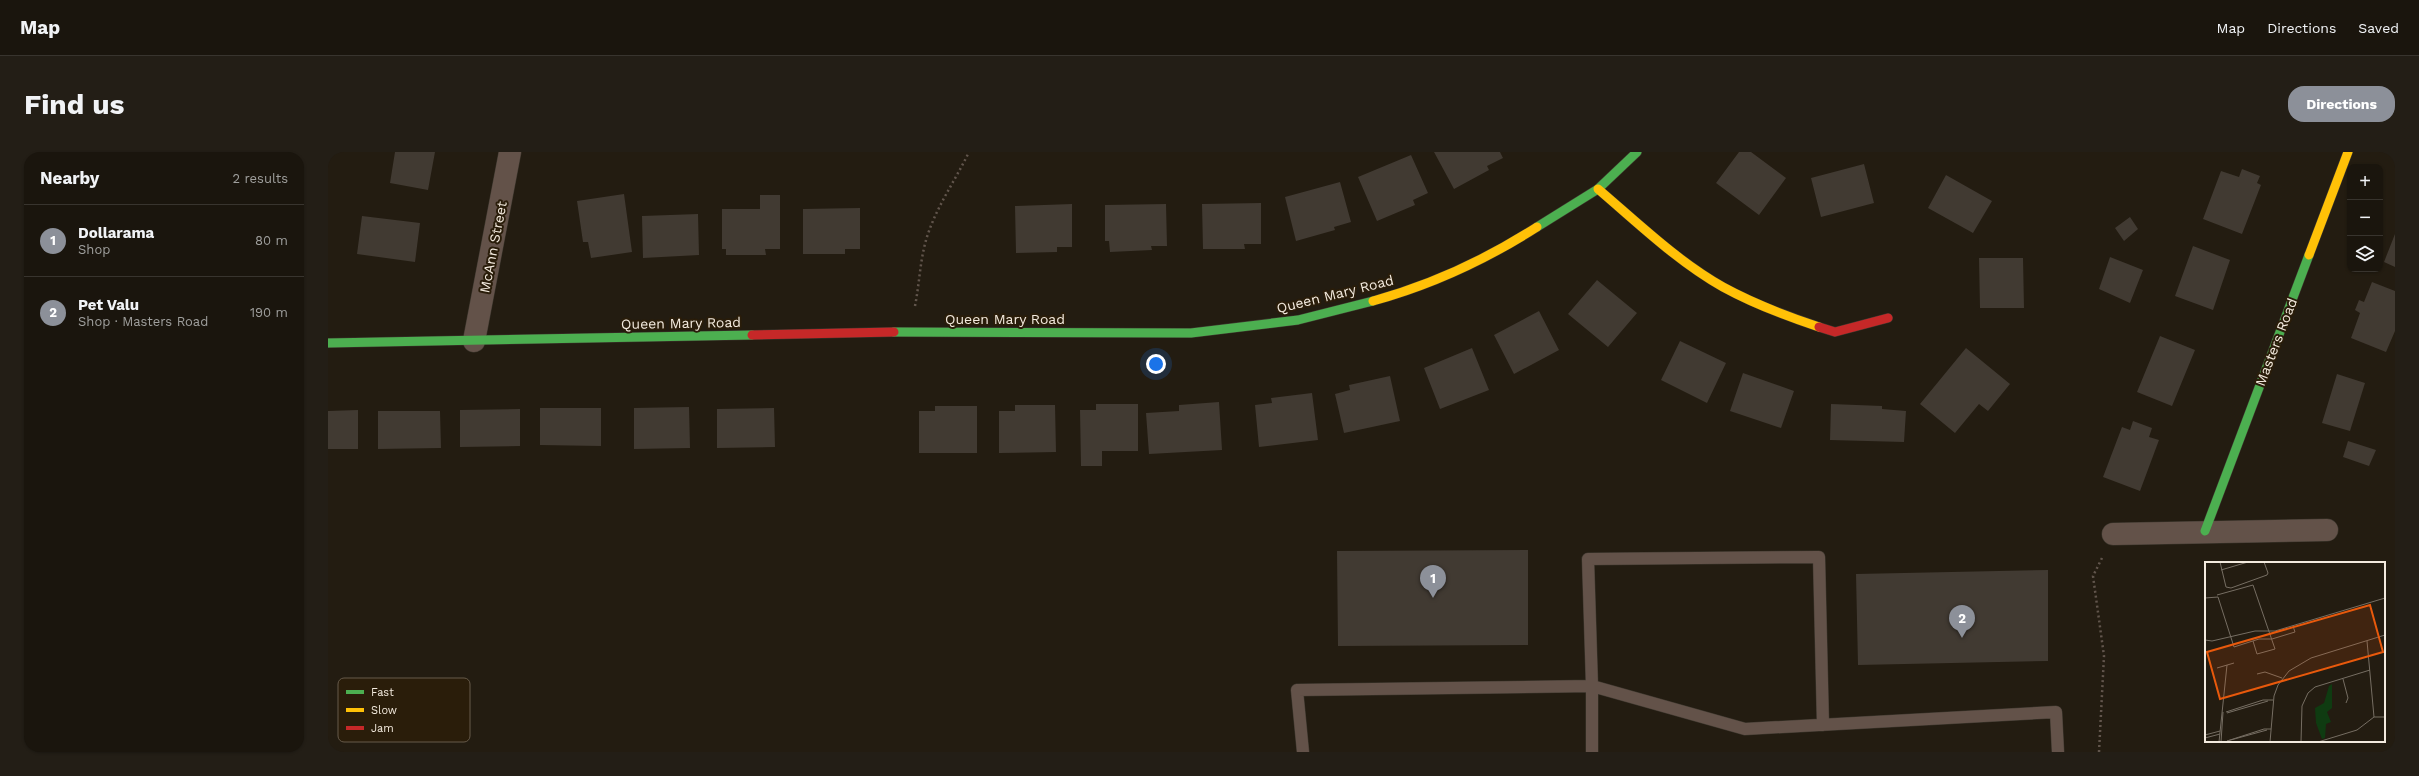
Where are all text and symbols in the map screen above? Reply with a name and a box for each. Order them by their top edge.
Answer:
text: Map [20,16,60,39]
text: Map [2217,20,2245,36]
text: Directions [2267,20,2336,36]
text: Saved [2358,20,2399,36]
button: Directions [2288,86,2395,122]
text: Find us [24,88,124,121]
map controls [2347,164,2383,272]
button: + [2347,164,2383,200]
text: Nearby [40,168,99,188]
text: 2 results [233,171,288,186]
street label: McAnn Street [476,200,510,294]
button: − [2347,200,2383,236]
text: Dollarama [78,224,154,242]
text: 1 [50,233,56,248]
text: 80 m [255,233,288,248]
button: layers [2347,236,2383,272]
text: Shop [78,242,110,257]
street label: Queen Mary Road [1275,272,1395,316]
text: Pet Valu [78,296,139,314]
street label: Masters Road [2252,296,2300,388]
text: 2 [49,305,57,320]
text: 190 m [250,305,288,320]
street label: Queen Mary Road [945,311,1065,327]
text: Shop · Masters Road [78,314,208,329]
street label: Queen Mary Road [621,314,741,332]
your location [1146,354,1166,374]
inset map [2205,562,2385,742]
pin: 1 [1420,565,1446,598]
pin: 2 [1949,605,1975,638]
legend [338,678,470,742]
text: Fast [371,686,394,699]
text: Slow [371,704,397,717]
text: Jam [371,722,394,735]

